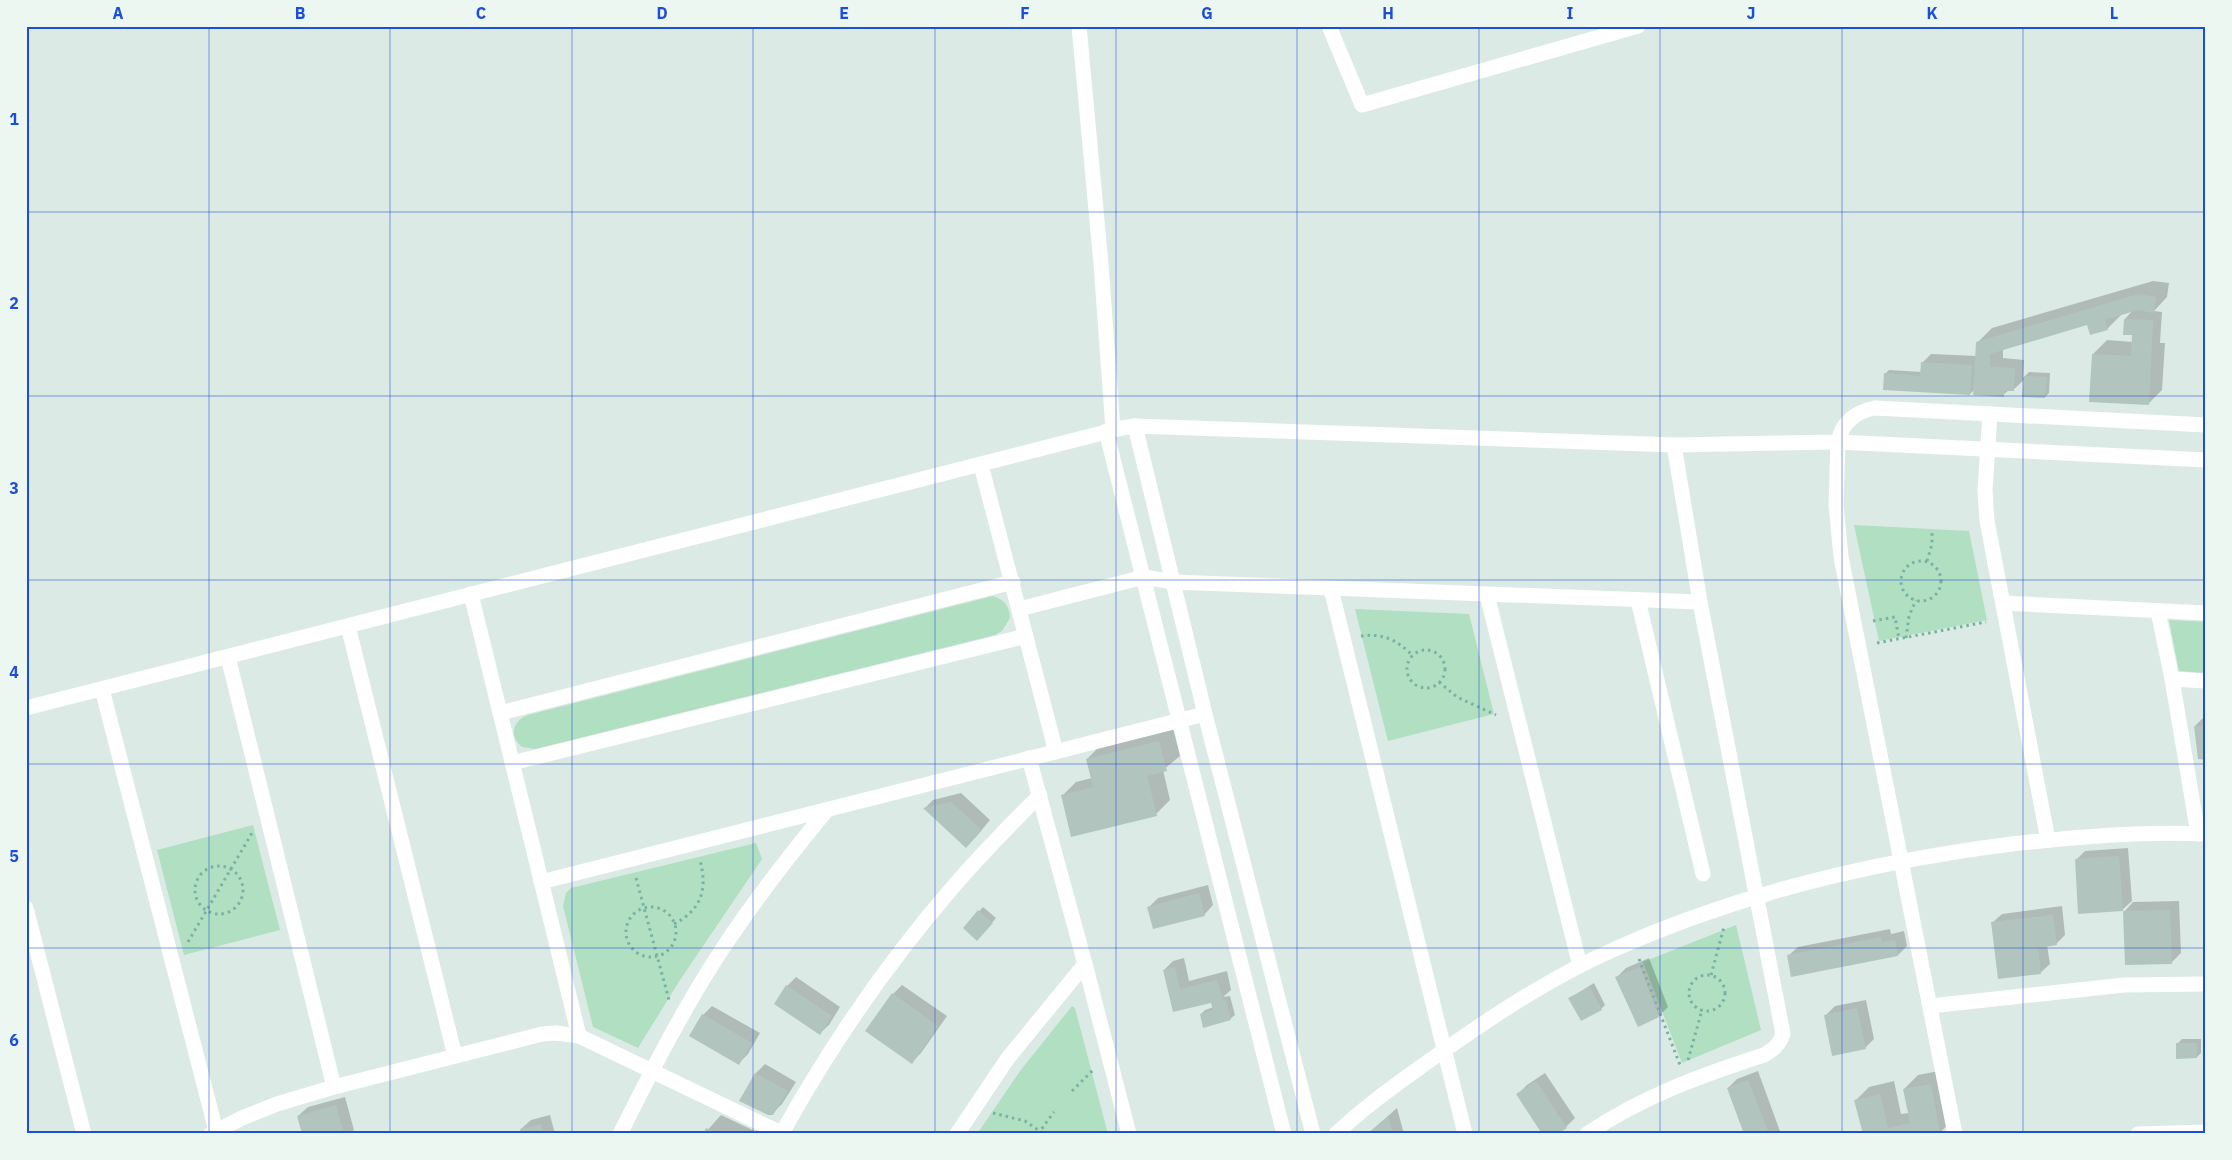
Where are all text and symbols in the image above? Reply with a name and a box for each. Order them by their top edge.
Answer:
text: A [113,3,124,23]
text: B [295,3,306,23]
text: C [476,3,486,23]
text: D [656,3,668,23]
text: E [839,3,849,23]
text: F [1020,3,1030,23]
text: G [1201,3,1213,23]
text: H [1382,3,1394,23]
text: I [1567,3,1574,23]
text: J [1747,3,1755,23]
text: K [1926,3,1938,23]
text: L [2110,3,2118,23]
text: 1 [9,109,19,129]
text: 2 [9,293,19,313]
text: 3 [9,478,19,498]
text: 4 [9,662,19,682]
text: 5 [9,846,19,866]
text: 6 [9,1030,19,1050]

